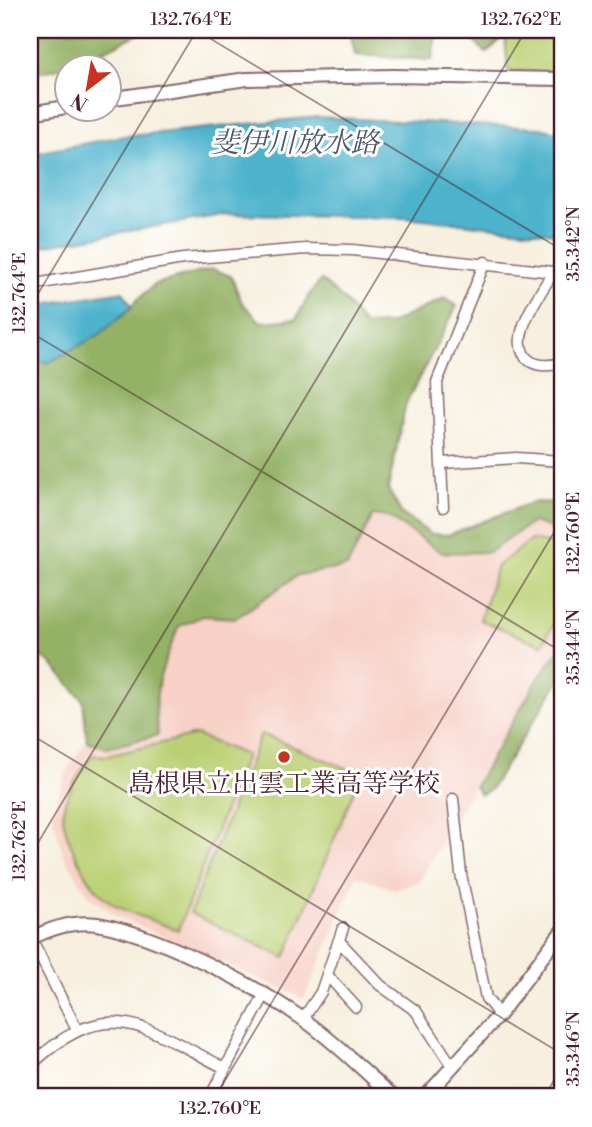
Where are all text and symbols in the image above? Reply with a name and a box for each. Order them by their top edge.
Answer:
text: 132.764°E [150,8,232,31]
text: 132.762°E [481,8,561,31]
north arrow [52,52,122,122]
text: N [67,88,92,116]
water label: 斐伊川放水路 [211,126,381,161]
text: 35.342°N [562,206,585,282]
text: 132.764°E [8,252,31,334]
text: 132.760°E [562,492,585,574]
text: 35.344°N [562,608,585,685]
marker: 島根県立出雲工業高等学校 [276,749,292,765]
place label: 島根県立出雲工業高等学校 [128,768,440,800]
text: 132.762°E [8,801,31,881]
text: 35.346°N [562,1011,585,1087]
text: 132.760°E [179,1097,261,1120]

